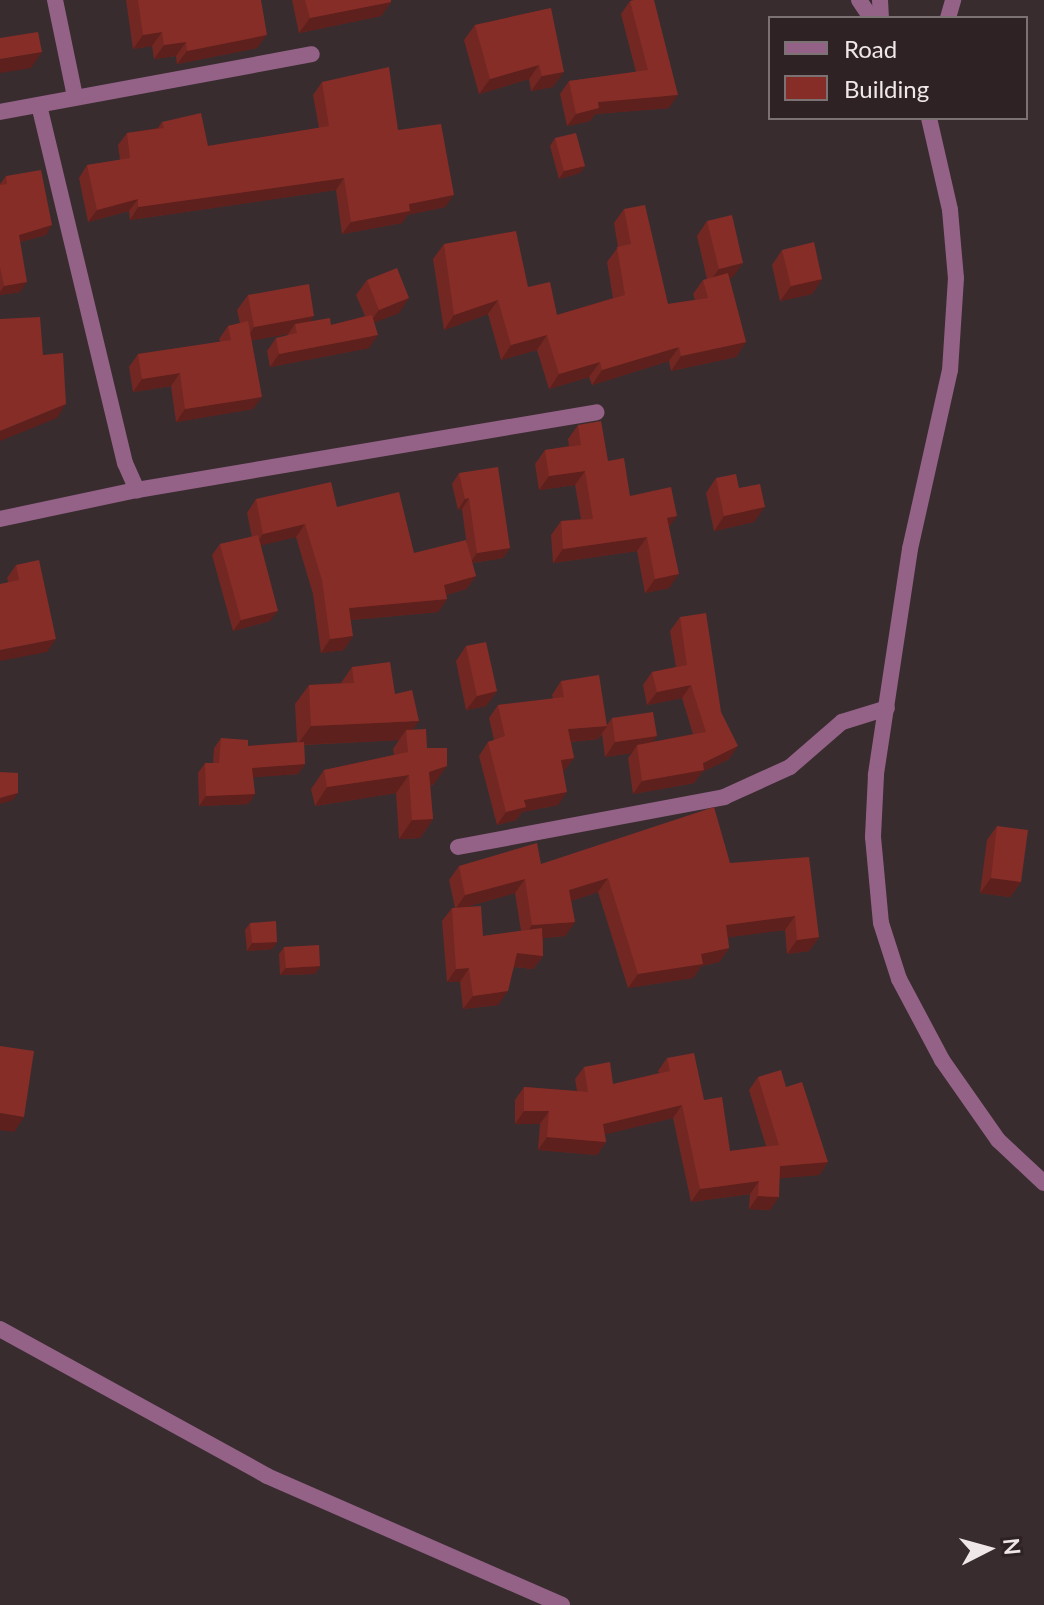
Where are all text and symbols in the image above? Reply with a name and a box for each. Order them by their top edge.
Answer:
legend [768,16,1028,120]
text: Road [844,34,897,63]
text: Building [844,74,929,103]
north arrow [948,1509,1028,1589]
text: N [998,1537,1027,1556]

